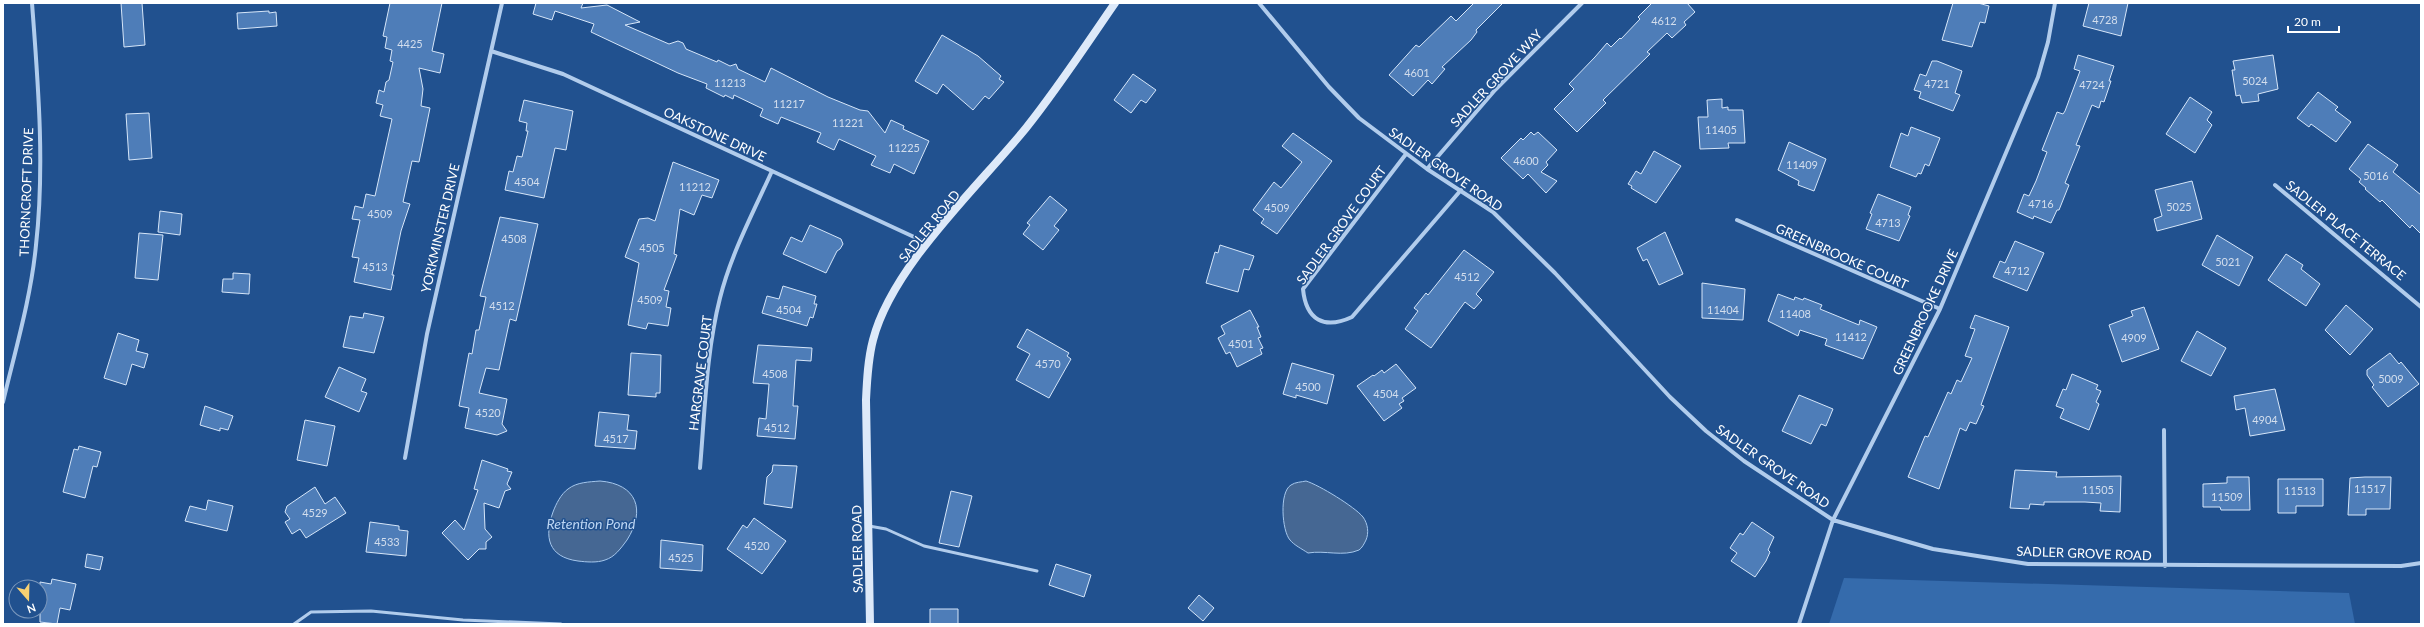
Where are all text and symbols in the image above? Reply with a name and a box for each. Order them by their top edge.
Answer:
scale bar [2288,8,2339,34]
house number: 4728 [2092,13,2118,26]
house number: 4612 [1651,14,1677,27]
text: 20 m [2294,14,2321,29]
street label: SADLER GROVE WAY [1447,25,1546,130]
house number: 4425 [397,37,423,50]
house number: 4601 [1404,66,1430,79]
house number: 5024 [2242,74,2268,87]
house number: 11213 [714,76,746,89]
house number: 4721 [1924,77,1950,90]
house number: 4724 [2079,78,2105,91]
house number: 11217 [773,97,805,110]
street label: OAKSTONE DRIVE [661,103,769,165]
house number: 11221 [832,116,864,129]
house number: 11405 [1705,123,1737,136]
street label: SADLER GROVE ROAD [1386,124,1506,214]
street label: THORNCROFT DRIVE [16,127,36,257]
house number: 11225 [888,141,920,154]
house number: 4600 [1513,154,1539,167]
house number: 11409 [1786,158,1818,171]
street label: YORKMINSTER DRIVE [417,162,463,294]
street label: SADLER GROVE COURT [1293,162,1390,287]
house number: 5016 [2363,169,2389,182]
house number: 4504 [514,175,540,188]
street label: SADLER PLACE TERRACE [2283,177,2409,283]
house number: 11212 [679,180,711,193]
street label: SADLER ROAD [895,187,963,265]
house number: 4716 [2028,197,2054,210]
house number: 5025 [2166,200,2192,213]
house number: 4509 [1264,201,1290,214]
house number: 4509 [367,207,393,220]
house number: 4713 [1875,216,1901,229]
street label: GREENBROOKE COURT [1773,220,1911,293]
house number: 4508 [501,232,527,245]
house number: 4505 [639,241,665,254]
street label: GREENBROOKE DRIVE [1889,246,1961,378]
house number: 5021 [2215,255,2241,268]
house number: 4513 [362,260,388,273]
house number: 4712 [2004,264,2030,277]
house number: 4512 [1454,270,1480,283]
house number: 4509 [637,293,663,306]
house number: 4512 [489,299,515,312]
house number: 4504 [776,303,802,316]
house number: 11404 [1707,303,1740,316]
house number: 11408 [1779,307,1811,320]
street label: HARGRAVE COURT [685,314,715,432]
house number: 11412 [1835,330,1867,343]
house number: 4909 [2121,331,2147,344]
house number: 4501 [1228,337,1254,350]
house number: 4570 [1035,357,1061,370]
house number: 4508 [762,367,788,380]
house number: 5009 [2378,372,2404,385]
house number: 4500 [1295,380,1321,393]
house number: 4504 [1373,387,1399,400]
house number: 4520 [475,406,501,419]
house number: 4904 [2252,413,2278,426]
house number: 4512 [764,421,790,434]
street label: SADLER GROVE ROAD [1713,421,1833,511]
house number: 4517 [603,432,629,445]
house number: 11517 [2354,482,2386,495]
house number: 11505 [2082,483,2114,496]
house number: 11513 [2284,484,2316,497]
house number: 11509 [2211,490,2243,503]
street label: SADLER ROAD [848,505,866,593]
house number: 4529 [302,506,328,519]
water label: Retention Pond [547,515,636,532]
house number: 4533 [374,535,400,548]
house number: 4520 [744,539,770,552]
street label: SADLER GROVE ROAD [2016,543,2152,563]
house number: 4525 [668,551,694,564]
north arrow [8,579,48,619]
text: N [25,601,38,616]

